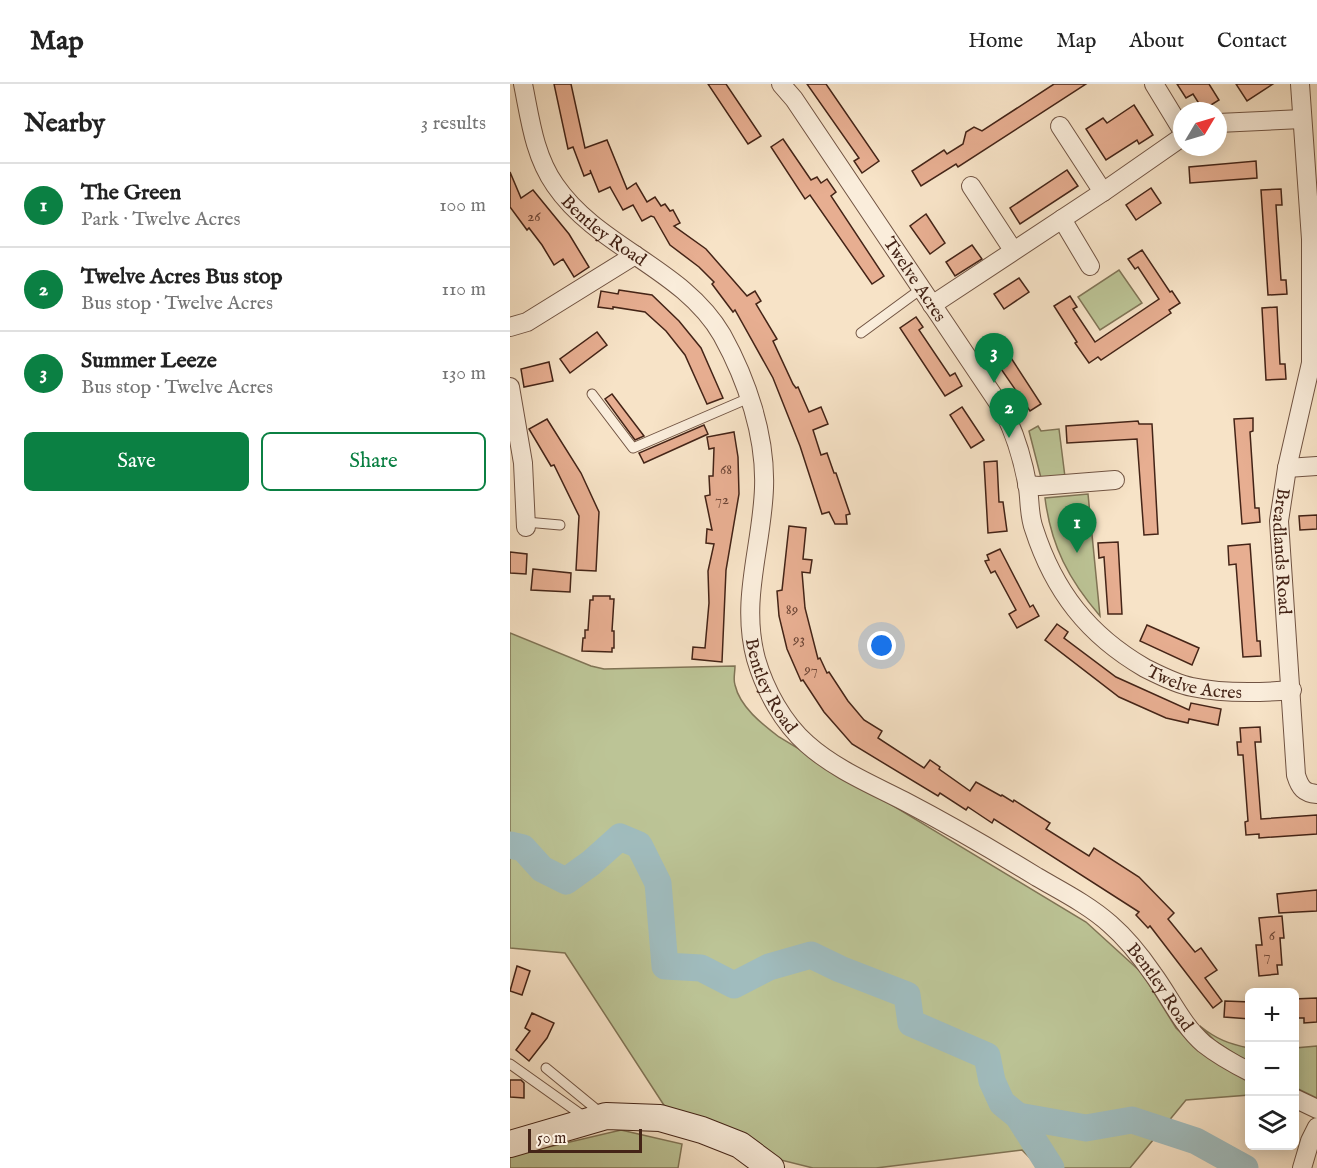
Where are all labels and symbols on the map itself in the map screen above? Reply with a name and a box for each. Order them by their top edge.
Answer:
north arrow [1173,102,1227,156]
street label: Bentley Road [555,191,650,273]
house number: 26 [527,207,541,226]
street label: Twelve Acres [877,233,951,327]
pin: 3 [974,334,1014,383]
pin: 2 [990,388,1028,438]
house number: 68 [720,460,732,479]
street label: Breadlands Road [1266,486,1295,616]
house number: 72 [715,490,729,509]
pin: 1 [1058,504,1096,553]
house number: 89 [786,600,798,619]
house number: 93 [792,630,805,649]
your location [867,631,896,660]
street label: Bentley Road [739,637,802,739]
house number: 97 [803,660,818,679]
street label: Twelve Acres [1142,661,1242,705]
house number: 6 [1269,926,1276,945]
street label: Bentley Road [1121,939,1198,1037]
house number: 7 [1263,946,1271,965]
scale bar [528,1126,642,1154]

